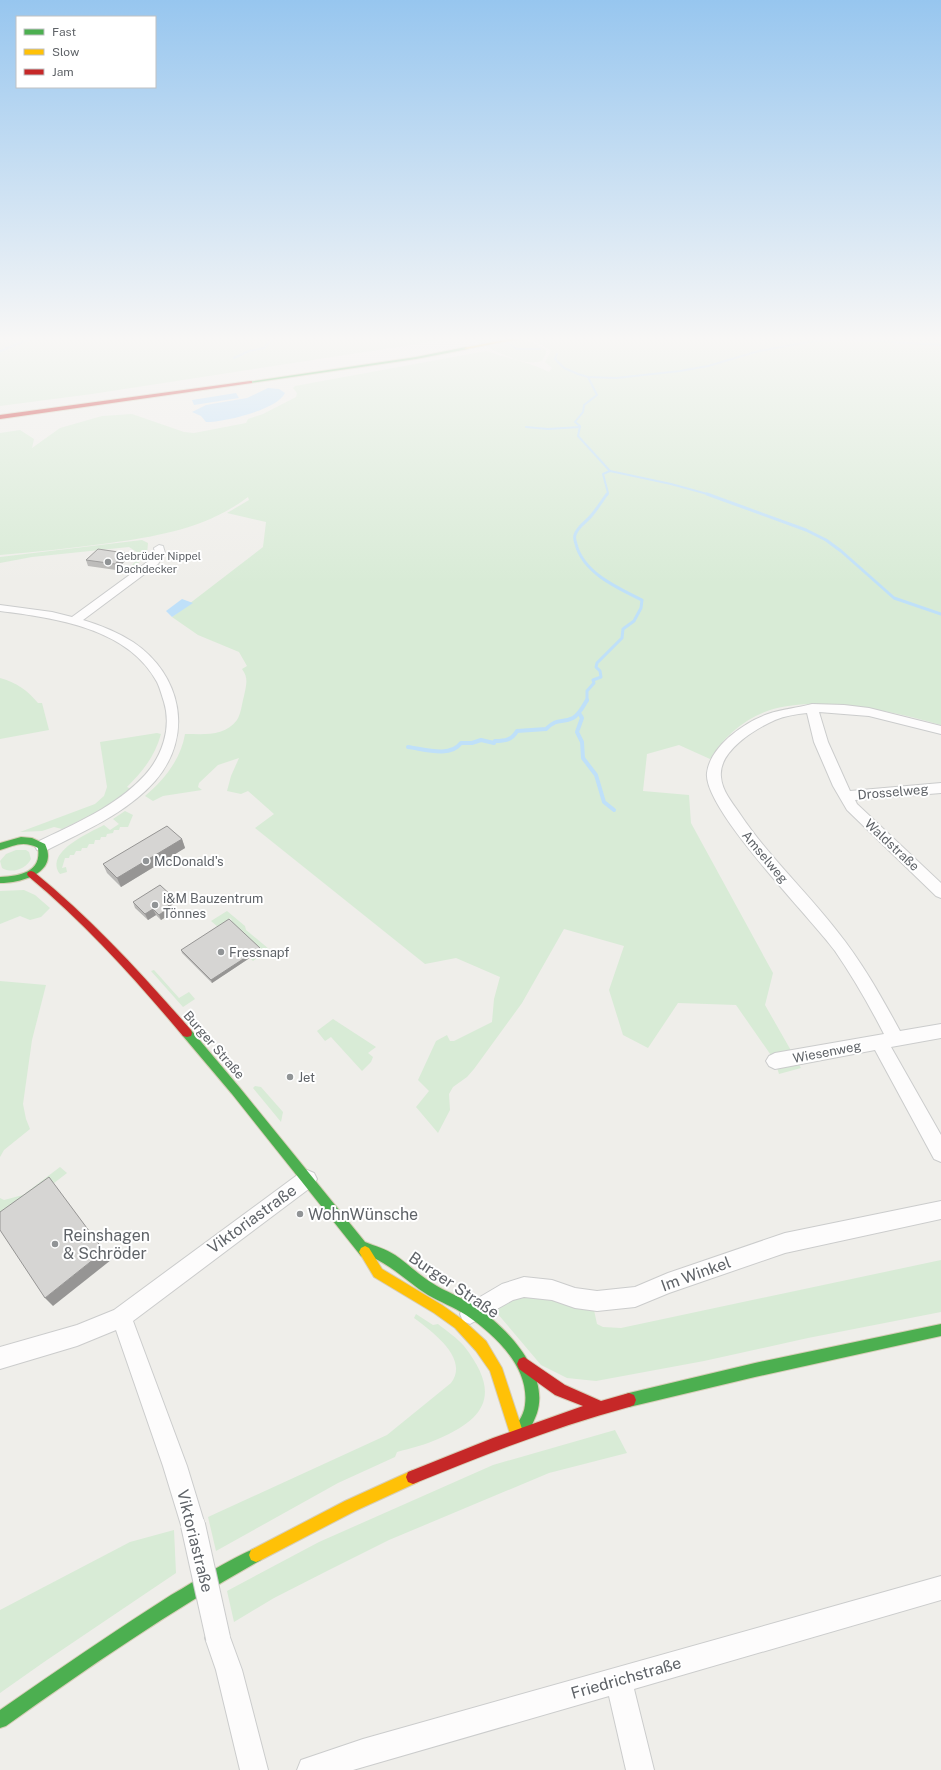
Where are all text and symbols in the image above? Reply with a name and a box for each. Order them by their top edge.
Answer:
legend [16,16,156,88]
text: Fast [52,25,77,39]
text: Slow [52,45,80,59]
text: Jam [52,65,74,79]
place label: Gebrüder Nippel Dachdecker [116,550,201,575]
marker: Gebrüder Nippel Dachdecker [103,557,113,567]
street label: Drosselweg [857,781,929,803]
street label: Waldstraße [862,816,922,874]
street label: Amselweg [739,828,791,886]
place label: McDonald's [154,854,224,869]
marker: McDonald's [141,856,151,866]
place label: i&M Bauzentrum Tönnes [163,891,263,921]
marker: i&M Bauzentrum Tönnes [150,900,160,910]
place label: Fressnapf [229,945,289,960]
marker: Fressnapf [216,947,226,957]
street label: Burger Straße [180,1008,248,1082]
street label: Wiesenweg [791,1038,863,1066]
place label: Jet [298,1070,315,1085]
marker: Jet [285,1072,295,1082]
street label: Viktoriastraße [204,1180,300,1258]
place label: WohnWünsche [308,1205,418,1224]
marker: WohnWünsche [295,1209,305,1219]
place label: Reinshagen & Schröder [63,1226,150,1263]
marker: Reinshagen & Schröder [50,1239,60,1249]
street label: Burger Straße [405,1248,503,1322]
street label: Im Winkel [658,1253,734,1295]
street label: Viktoriastraße [173,1488,217,1594]
street label: Friedrichstraße [569,1653,683,1703]

